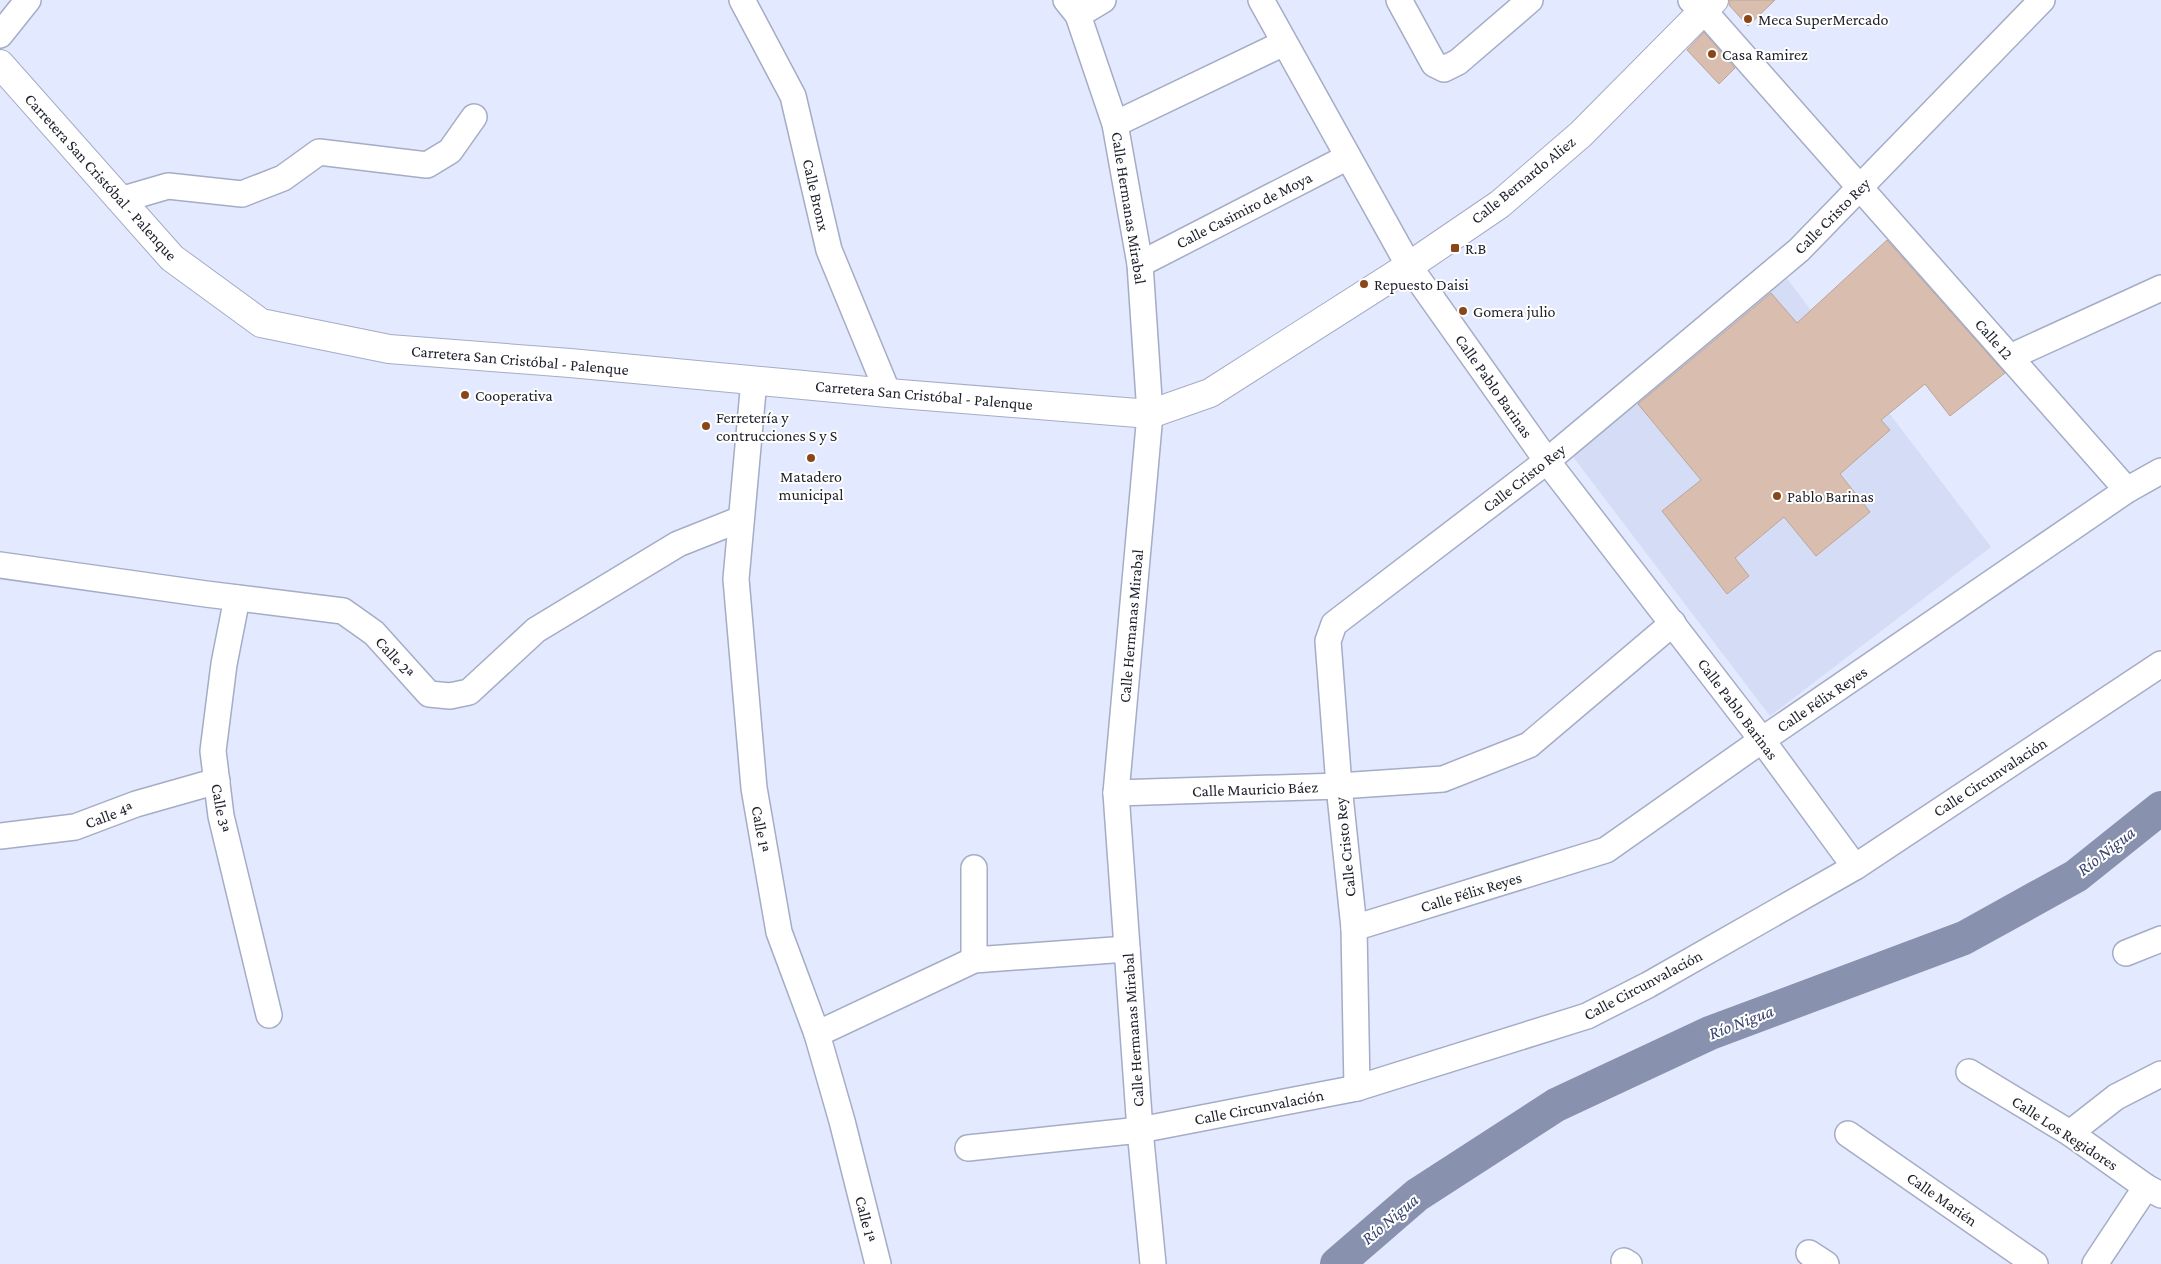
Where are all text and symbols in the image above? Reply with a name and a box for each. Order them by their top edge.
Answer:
place label: Meca SuperMercado [1758,11,1889,29]
marker: Meca SuperMercado [1742,13,1754,25]
place label: Casa Ramirez [1722,46,1808,63]
marker: Casa Ramirez [1706,48,1718,60]
street label: Carretera San Cristóbal - Palenque [21,90,180,265]
street label: Calle Hermanas Mirabal [1109,131,1149,285]
street label: Calle Bernardo Aliez [1468,133,1579,227]
street label: Calle Bronx [799,157,833,233]
street label: Calle Casimiro de Moya [1173,168,1316,253]
street label: Calle Cristo Rey [1791,174,1875,258]
place label: R.B [1465,240,1487,257]
marker: R.B [1449,242,1461,254]
place label: Repuesto Daisi [1374,276,1469,294]
marker: Repuesto Daisi [1358,278,1370,290]
place label: Gomera julio [1473,303,1556,321]
marker: Gomera julio [1457,305,1469,317]
street label: Calle 12 [1972,315,2016,363]
street label: Calle Pablo Barinas [1452,331,1536,441]
street label: Carretera San Cristóbal - Palenque [410,342,630,379]
street label: Carretera San Cristóbal - Palenque [814,377,1034,414]
place label: Cooperativa [475,387,553,405]
marker: Cooperativa [459,389,471,401]
place label: Ferretería y contrucciones S y S [716,409,837,445]
marker: Ferretería y contrucciones S y S [700,420,712,432]
street label: Calle Cristo Rey [1479,440,1570,516]
marker: Matadero municipal [805,452,817,464]
place label: Matadero municipal [779,468,843,504]
place label: Pablo Barinas [1787,488,1874,505]
marker: Pablo Barinas [1771,490,1783,502]
street label: Calle Hermanas Mirabal [1116,549,1146,703]
street label: Calle 2ª [372,633,418,681]
street label: Calle Pablo Barinas [1694,655,1782,763]
street label: Calle Félix Reyes [1774,663,1871,736]
street label: Calle Circunvalación [1930,734,2050,820]
street label: Calle Mauricio Báez [1192,778,1318,800]
street label: Calle 3ª [208,782,234,834]
street label: Calle Cristo Rey [1331,796,1360,898]
street label: Calle 4ª [83,799,135,831]
street label: Calle 1ª [749,805,773,853]
water label: Río Nigua [2073,822,2139,880]
street label: Calle Félix Reyes [1418,869,1524,916]
street label: Calle Circunvalación [1581,946,1705,1023]
street label: Calle Hermanas Mirabal [1119,953,1147,1107]
water label: Río Nigua [1706,1000,1777,1044]
street label: Calle Circunvalación [1193,1086,1326,1128]
street label: Calle Los Regidores [2008,1092,2121,1174]
street label: Calle Marién [1904,1169,1981,1230]
water label: Río Nigua [1358,1189,1423,1248]
street label: Calle 1ª [852,1194,880,1244]

